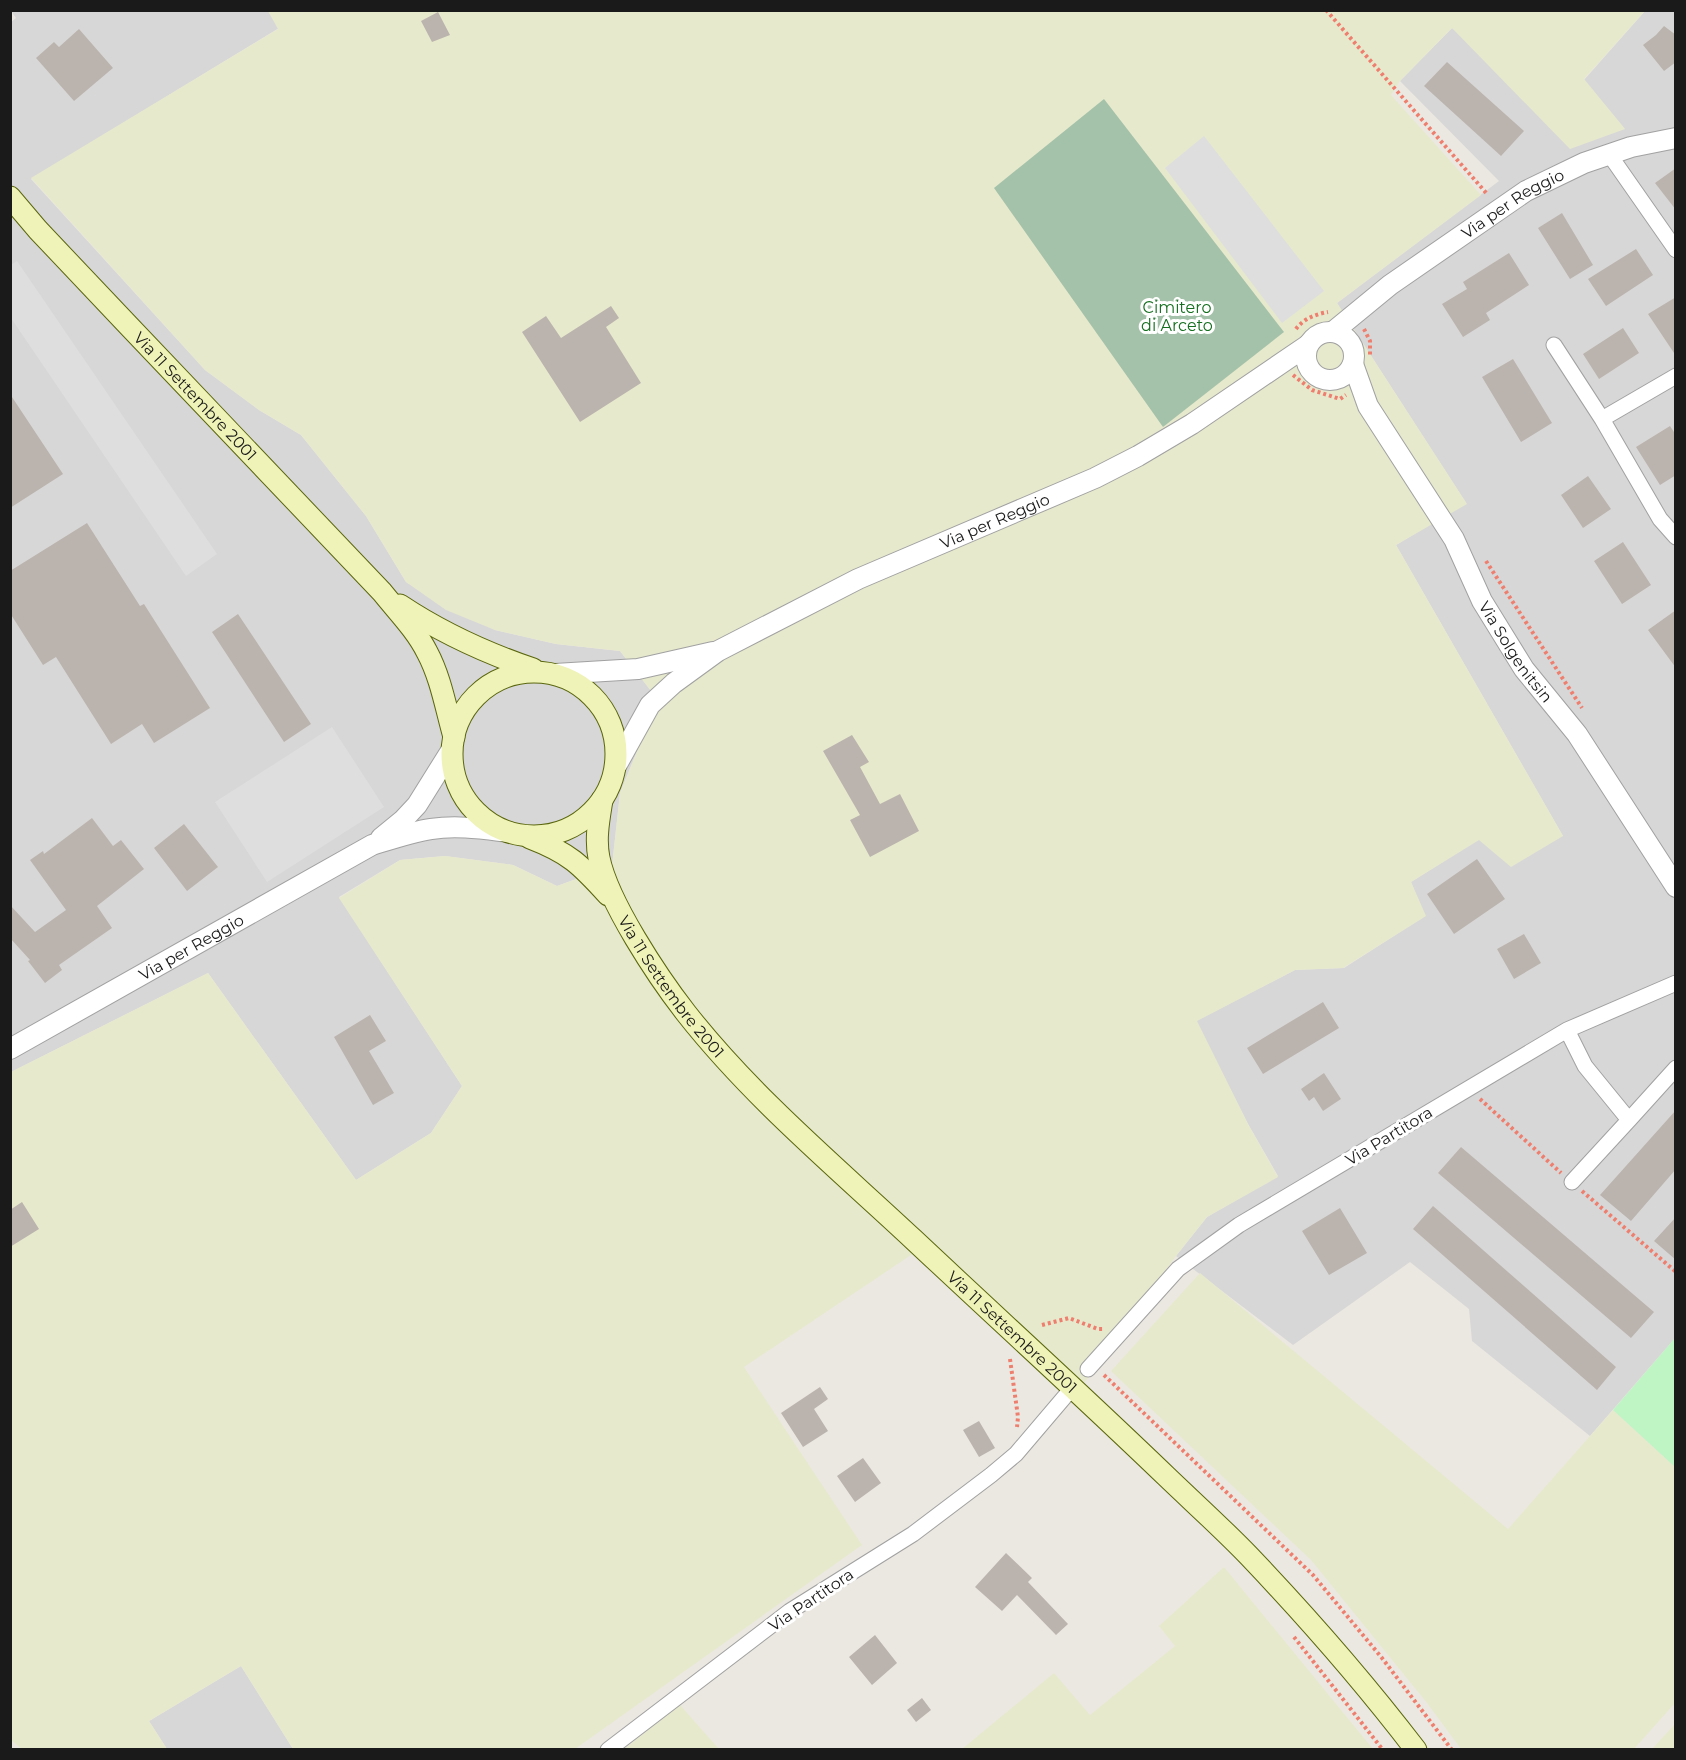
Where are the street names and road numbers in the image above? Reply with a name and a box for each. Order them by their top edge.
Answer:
street label: Via per Reggio [1458,165,1567,242]
street label: Via 11 Settembre 2001 [130,328,261,464]
street label: Via per Reggio [937,489,1052,553]
street label: Via Solgenitsin [1475,598,1557,706]
street label: Via per Reggio [135,910,247,984]
street label: Via 11 Settembre 2001 [615,912,728,1061]
street label: Via Partitora [1342,1103,1436,1169]
street label: Via 11 Settembre 2001 [944,1267,1081,1397]
street label: Via Partitora [765,1565,857,1635]

